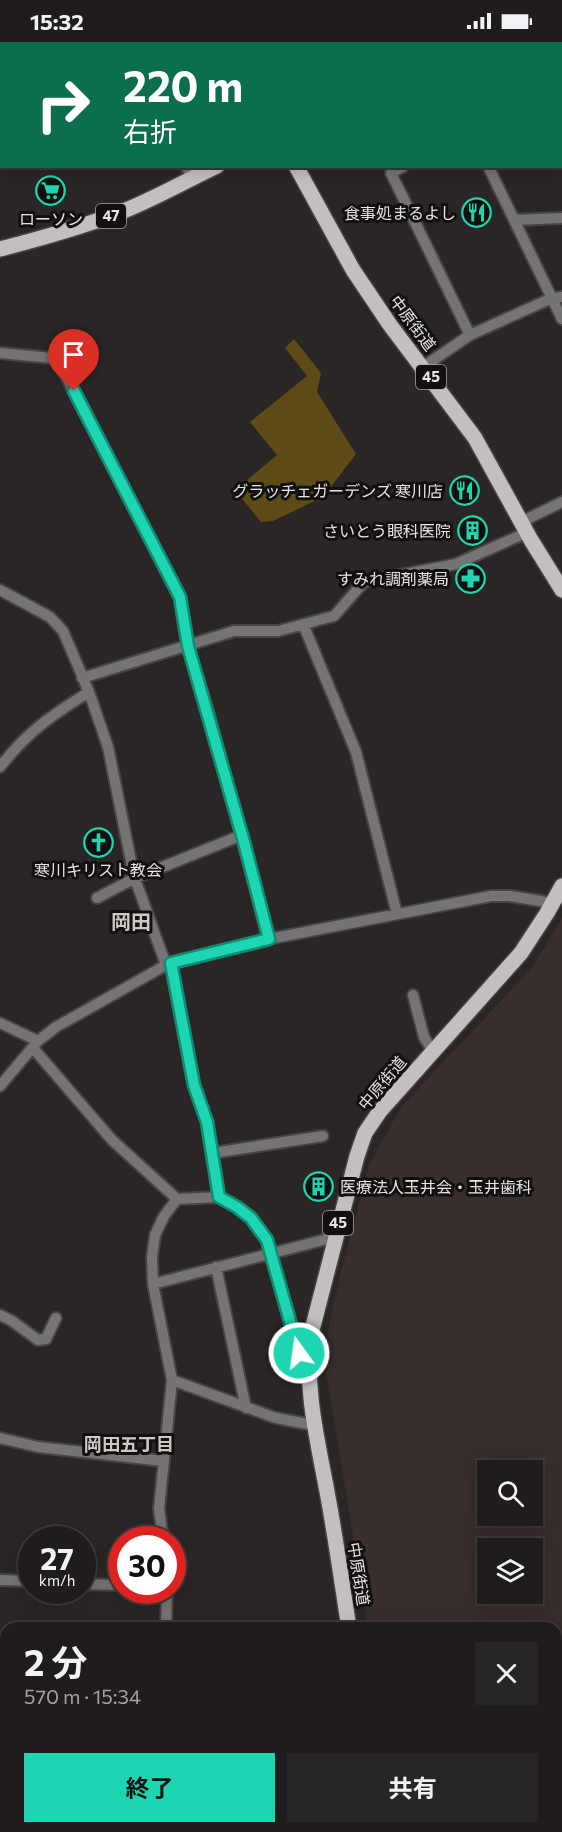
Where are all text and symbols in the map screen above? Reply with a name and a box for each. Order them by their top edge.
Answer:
text: 15:32 [30,8,84,35]
text: 220 m [123,59,243,111]
icon: right [24,66,102,144]
text: 右折 [123,115,177,148]
supermarket icon: ローソン [35,175,67,207]
restaurant icon: 食事処まるよし [461,197,493,229]
place label: 食事処まるよし [344,203,456,222]
road number: 47 [96,204,126,228]
place label: ローソン [19,209,83,228]
street label: 中原街道 [387,291,440,354]
pin [48,329,99,391]
icon: arrive [57,338,90,371]
road number: 45 [416,365,446,389]
restaurant icon: グラッチェガーデンズ 寒川店 [448,475,480,507]
place label: グラッチェガーデンズ 寒川店 [232,481,443,500]
building icon: さいとう眼科医院 [456,515,488,547]
place label: さいとう眼科医院 [323,521,451,540]
pharmacy icon: すみれ調剤薬局 [454,563,486,595]
place label: すみれ調剤薬局 [337,569,449,588]
church icon: 寒川キリスト教会 [82,826,114,858]
place label: 寒川キリスト教会 [34,860,162,879]
district label: 岡田 [111,909,151,933]
street label: 中原街道 [354,1052,409,1113]
building icon: 医療法人玉井会・玉井歯科 [303,1171,335,1203]
place label: 医療法人玉井会・玉井歯科 [340,1177,532,1196]
road number: 45 [323,1211,353,1235]
position arrow [267,1321,331,1385]
district label: 岡田五丁目 [84,1433,174,1455]
map controls [477,1460,543,1604]
button: search [477,1460,543,1526]
speed limit sign: 30 [108,1526,186,1604]
button: layers [477,1538,543,1604]
text: 27 [40,1539,74,1576]
street label: 中原街道 [345,1541,374,1607]
text: km/h [39,1571,75,1589]
text: 2 分 [24,1639,87,1683]
button: close [475,1642,538,1705]
text: 570 m · 15:34 [24,1684,141,1708]
button: 終了 [24,1753,275,1822]
button: 共有 [287,1753,538,1822]

